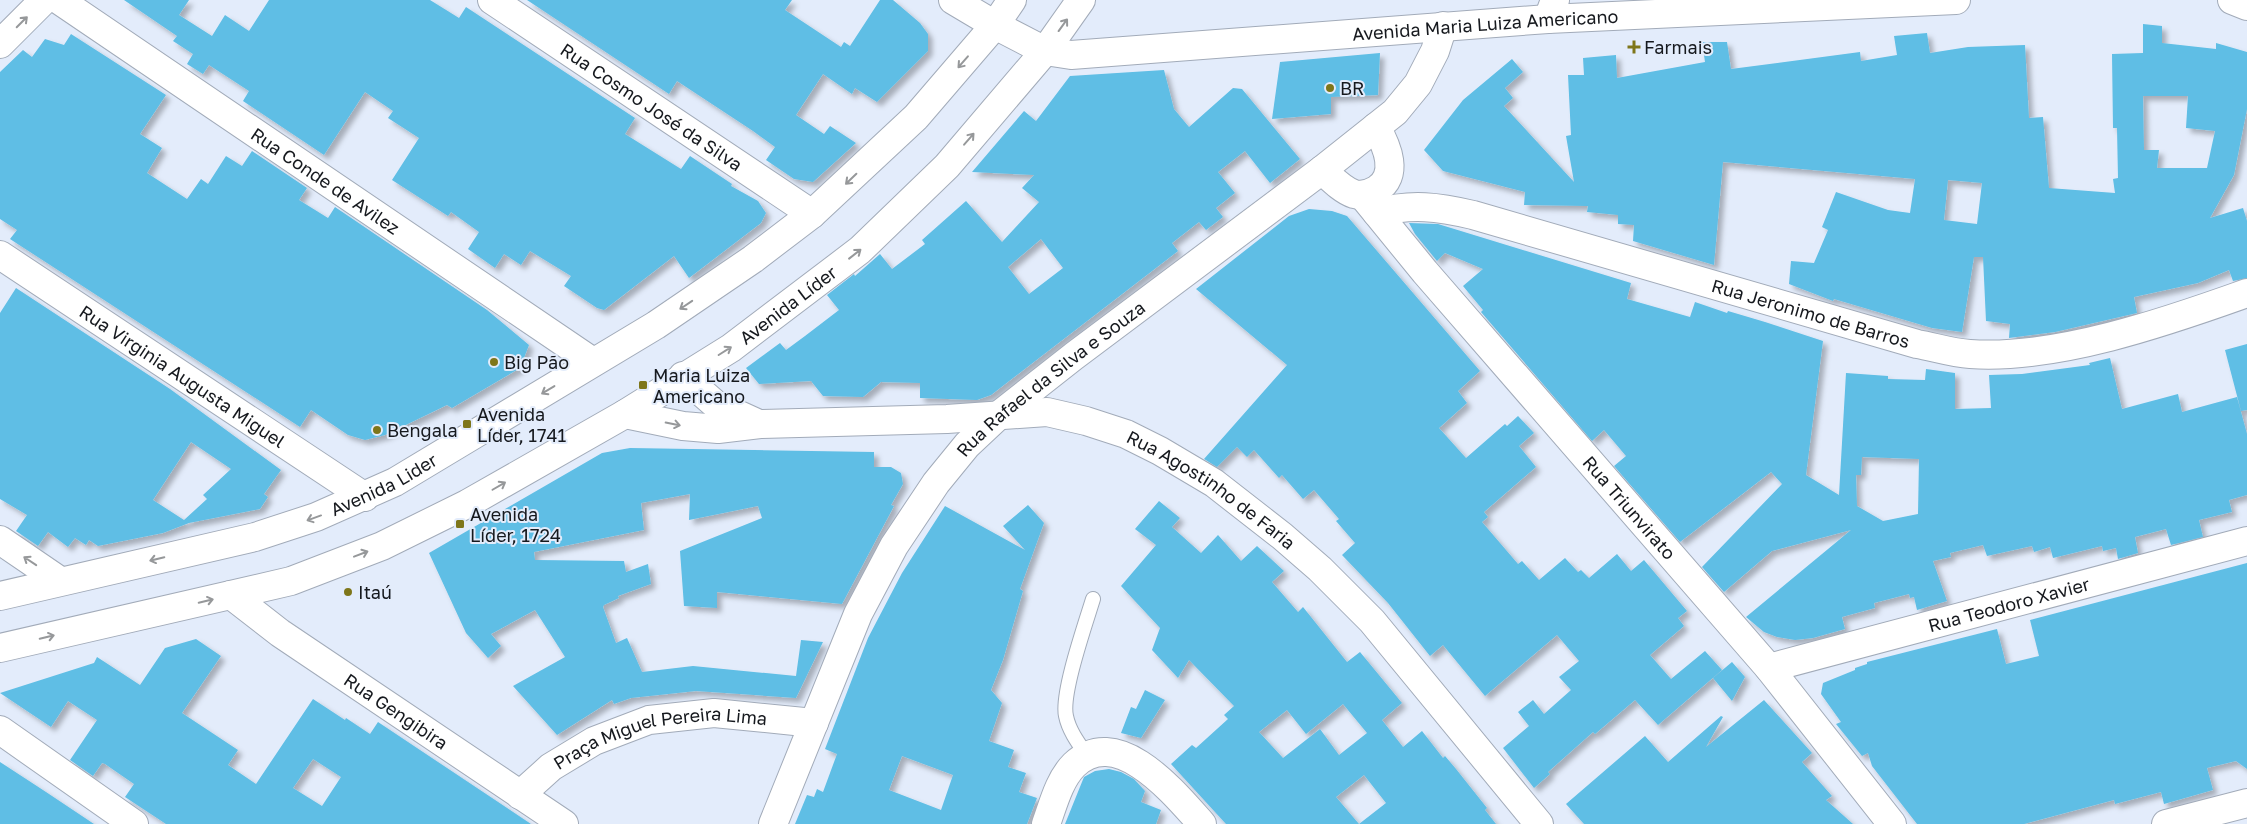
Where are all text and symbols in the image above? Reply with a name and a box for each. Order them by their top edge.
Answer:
street label: Avenida Maria Luiza Americano [1351,5,1619,45]
one-way arrow [16,16,28,28]
one-way arrow [1058,18,1068,32]
place label: Farmais [1644,36,1712,58]
street label: Rua Cosmo José da Silva [557,38,747,175]
marker: Farmais [1628,41,1640,53]
one-way arrow [958,55,969,68]
place label: BR [1340,77,1364,99]
marker: BR [1324,82,1336,94]
street label: Rua Conde de Avilez [247,123,404,239]
one-way arrow [964,132,975,145]
one-way arrow [845,173,857,185]
one-way arrow [848,248,861,259]
street label: Avenida Líder [735,261,841,349]
street label: Rua Jeronimo de Barros [1709,274,1912,352]
street label: Rua Rafael da Silva e Souza [951,296,1149,461]
street label: Rua Virginia Augusta Miguel [76,300,290,452]
one-way arrow [680,300,694,310]
one-way arrow [718,346,732,357]
place label: Big Pão [504,351,569,373]
marker: Big Pão [488,356,500,368]
place label: Maria Luiza Americano [653,364,750,407]
marker: Maria Luiza Americano [637,379,649,391]
one-way arrow [541,385,555,395]
place label: Avenida Líder, 1741 [477,403,567,446]
marker: Avenida Líder, 1741 [461,418,473,430]
place label: Bengala [387,419,458,441]
one-way arrow [665,420,681,429]
marker: Bengala [371,424,383,436]
street label: Rua Agostinho de Faria [1123,425,1300,554]
street label: Avenida Lider [327,448,441,520]
street label: Rua Triunvirato [1579,451,1681,564]
one-way arrow [491,481,506,491]
place label: Avenida Líder, 1724 [470,503,561,546]
one-way arrow [307,514,322,523]
marker: Avenida Líder, 1724 [454,518,466,530]
one-way arrow [353,549,368,558]
one-way arrow [149,555,165,564]
one-way arrow [23,556,37,566]
street label: Rua Teodoro Xavier [1926,572,2092,636]
place label: Itaú [358,581,392,603]
marker: Itaú [342,586,354,598]
one-way arrow [197,596,213,605]
one-way arrow [39,632,55,641]
street label: Rua Gengibira [340,668,452,754]
street label: Praça Miguel Pereira Lima [549,702,768,774]

